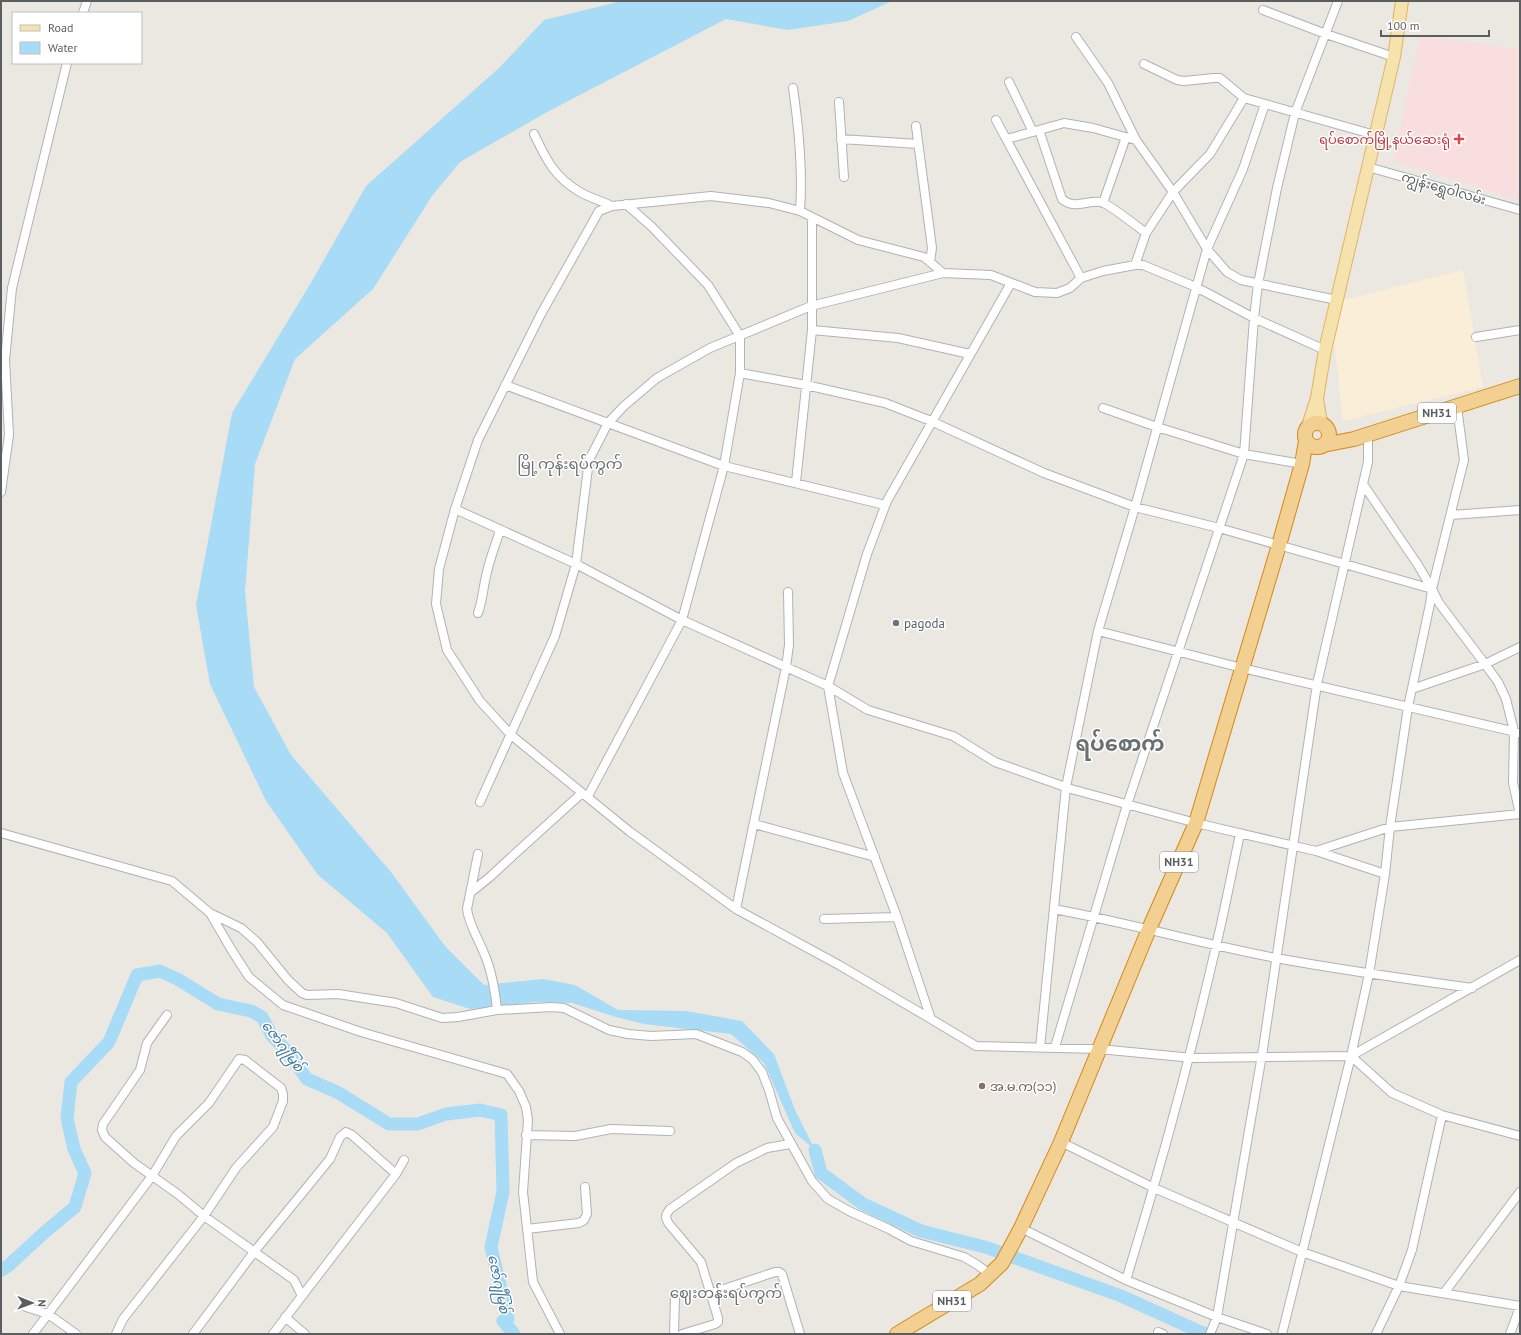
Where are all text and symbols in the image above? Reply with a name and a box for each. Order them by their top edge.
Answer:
legend [12,12,142,64]
scale bar [1381,12,1489,38]
text: 100 m [1387,18,1420,33]
text: Road [48,20,73,35]
text: Water [48,40,78,55]
place label: ရပ်စောက်မြို့နယ်ဆေးရုံ [1319,131,1450,150]
marker: ရပ်စောက်မြို့နယ်ဆေးရုံ [1453,133,1465,145]
street label: ကျွန်းရွှေဝါလမ်း [1399,168,1488,212]
road number: NH31 [1418,403,1456,423]
district label: မြို့ကုန်းရပ်ကွက် [517,454,623,476]
place label: pagoda [904,615,945,632]
marker: pagoda [891,618,901,628]
district label: ရပ်စောက် [1075,728,1165,761]
road number: NH31 [1160,852,1198,872]
water label: ဇော်ဂျီမြစ် [255,1016,310,1078]
place label: အ.မ.က(၁၁) [990,1078,1056,1095]
marker: အ.မ.က(၁၁) [977,1081,987,1091]
water label: ဇော်ဂျီမြစ် [481,1253,515,1317]
north arrow [12,1283,52,1323]
district label: ဈေးတန်းရပ်ကွက် [670,1283,782,1305]
road number: NH31 [933,1291,971,1311]
text: N [35,1299,49,1307]

